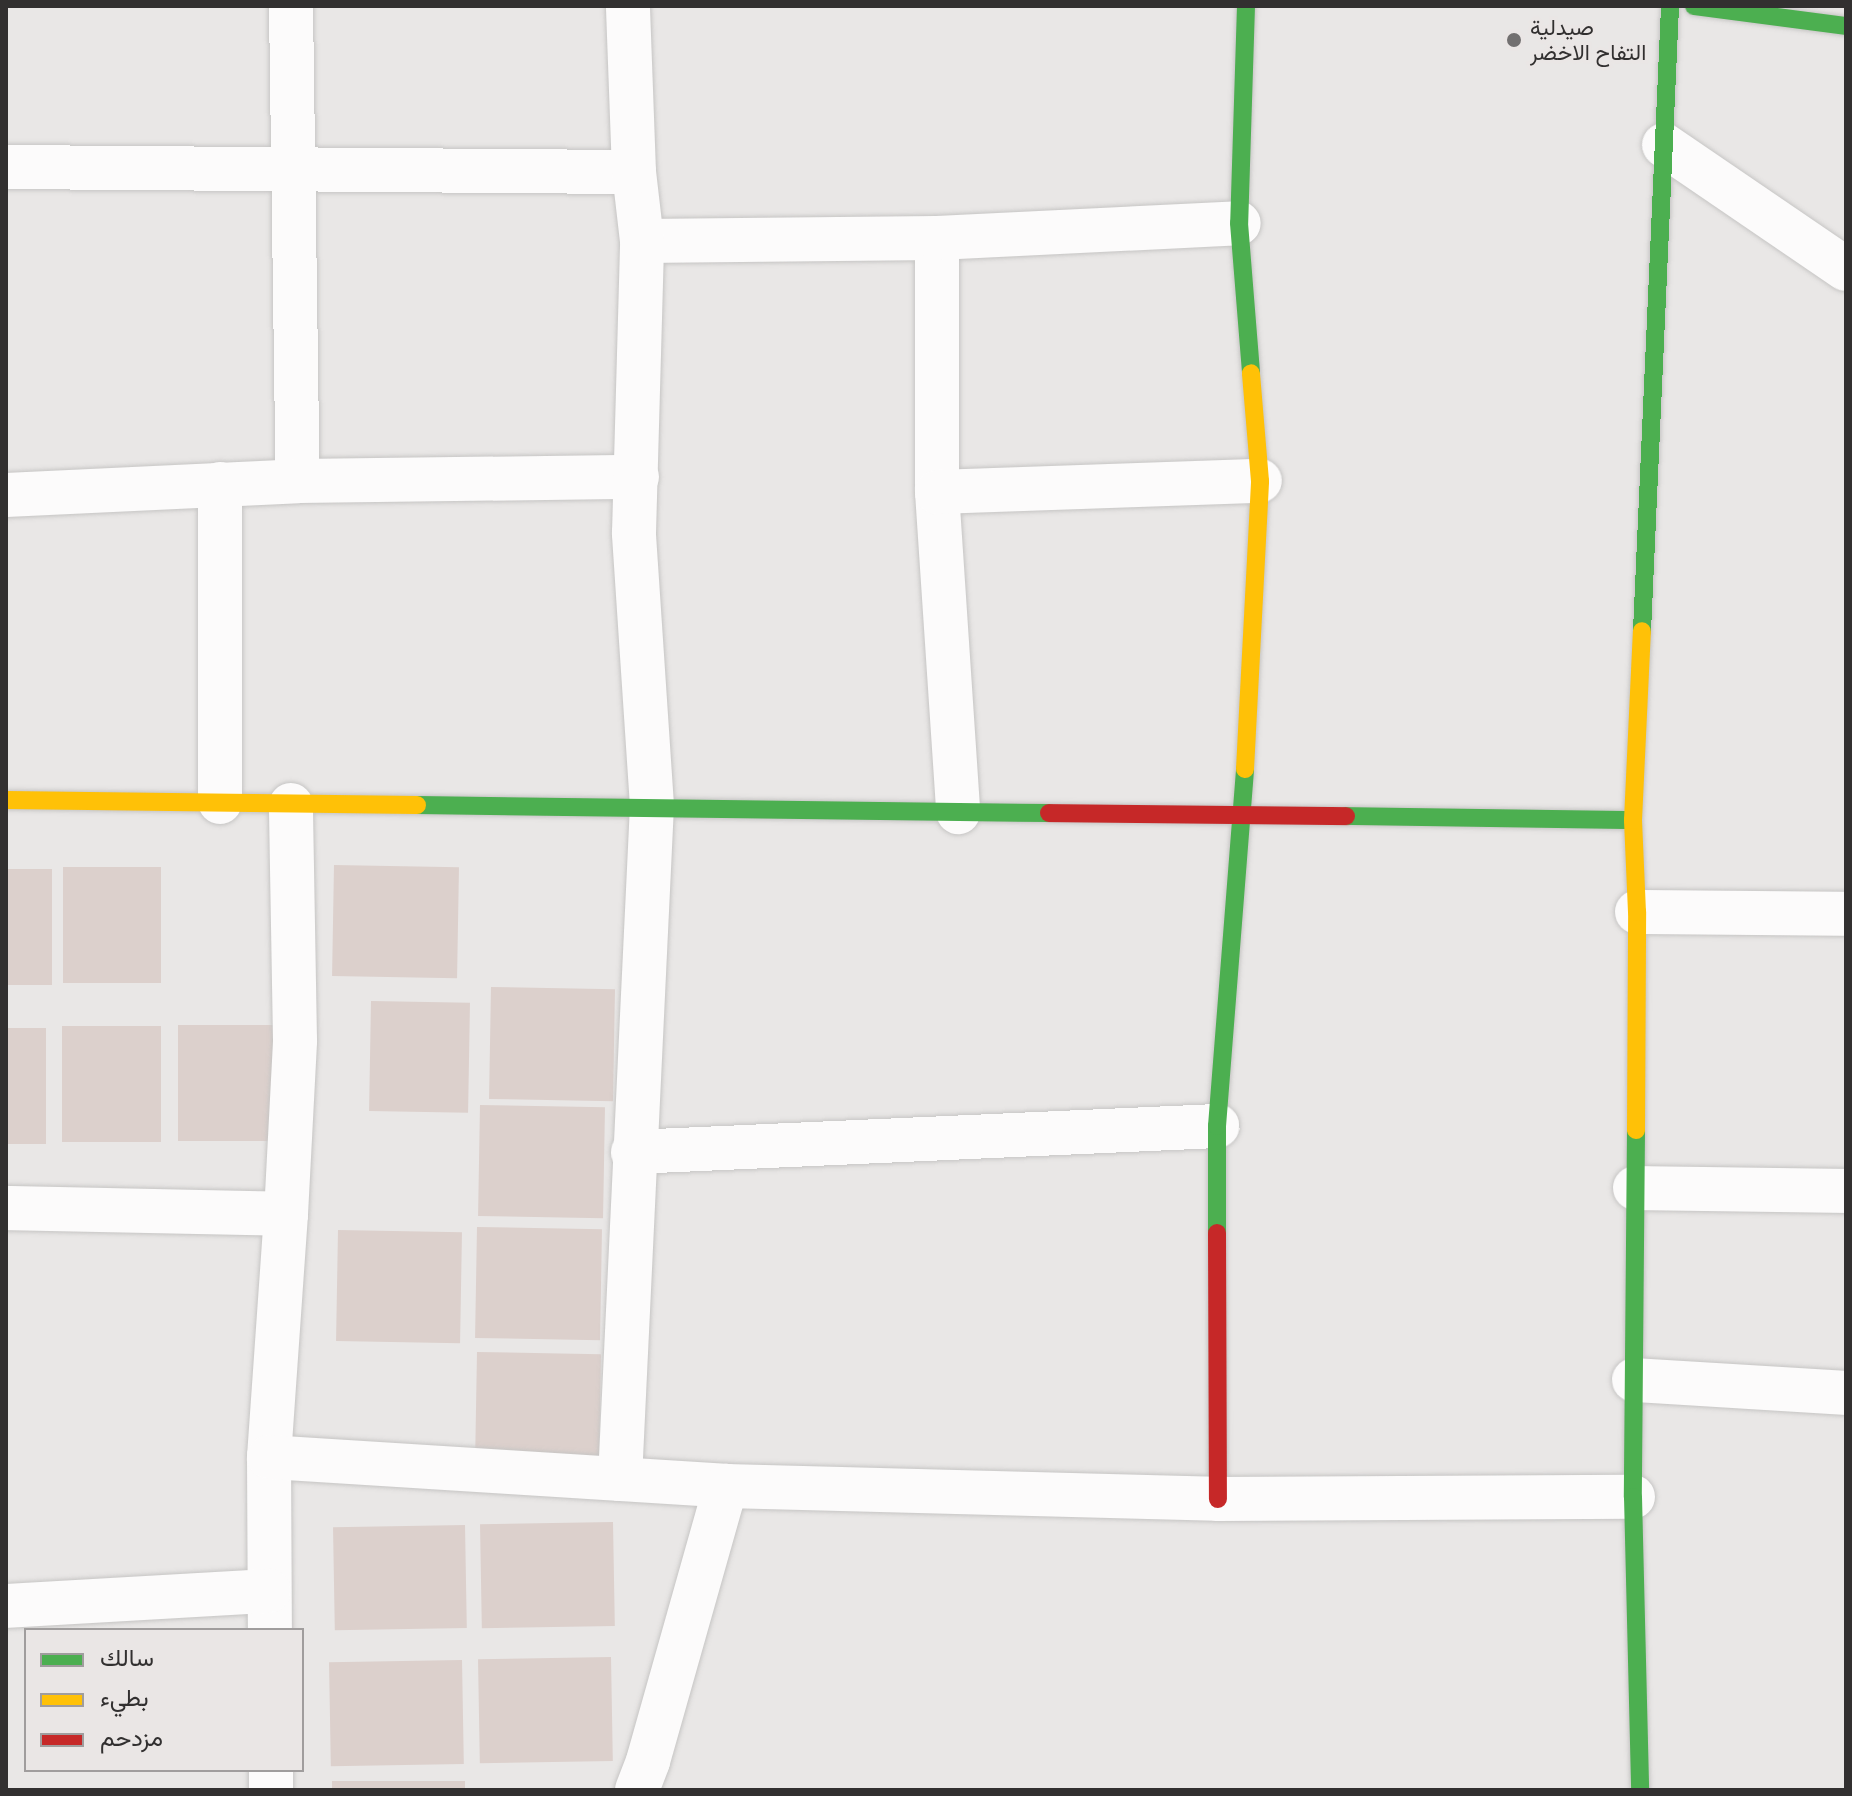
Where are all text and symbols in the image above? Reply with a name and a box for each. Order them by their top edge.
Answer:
place label: صيدلية التفاح الاخضر [1530,14,1646,66]
marker: صيدلية التفاح الاخضر [1505,31,1523,49]
legend [24,1628,304,1772]
text: سالك [100,1643,154,1672]
text: بطيء [100,1683,149,1712]
text: مزدحم [100,1723,163,1752]

